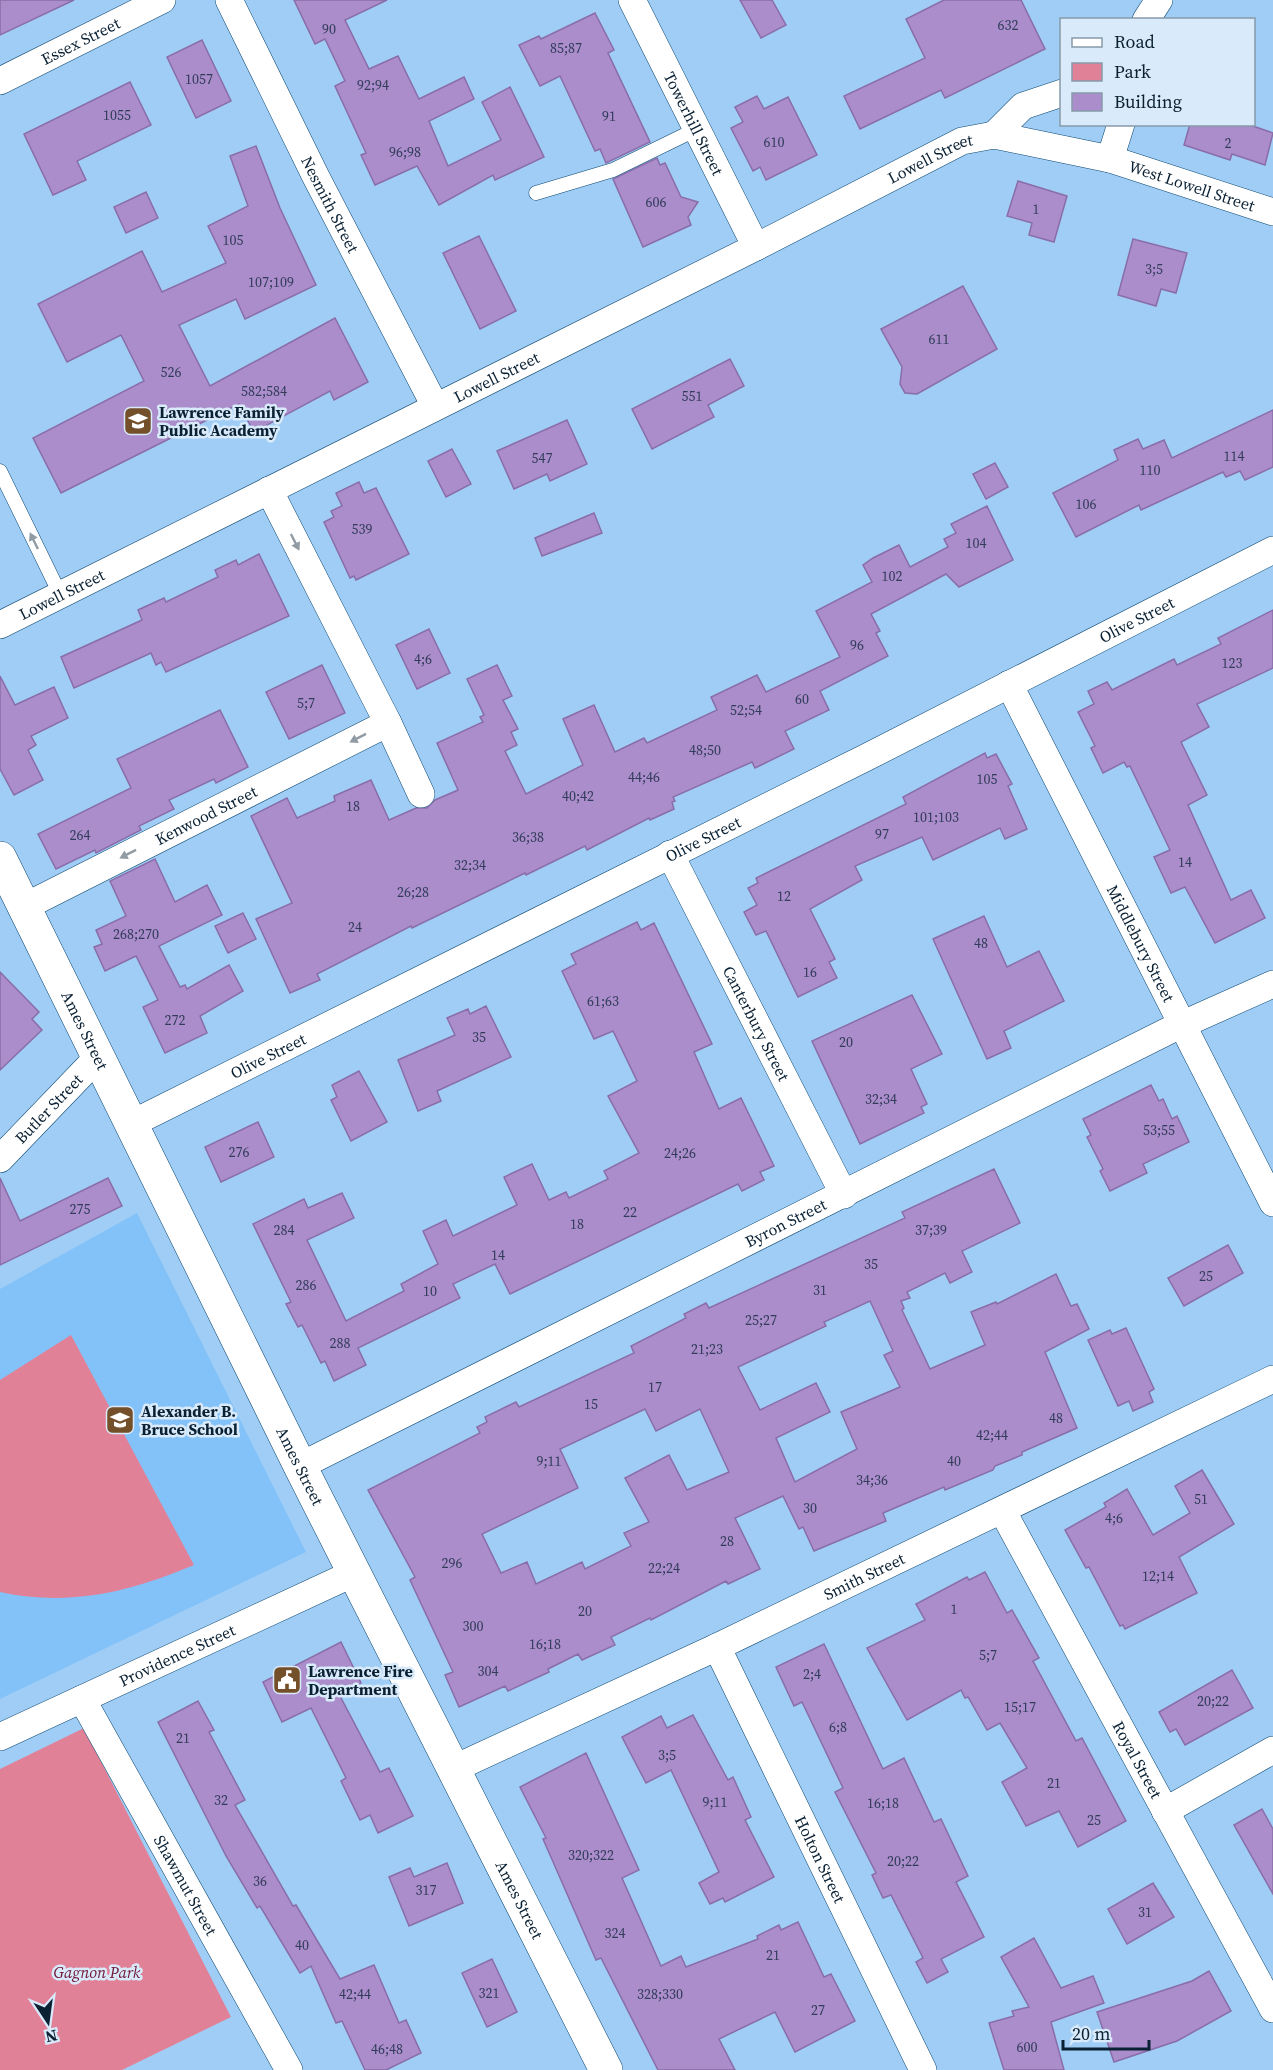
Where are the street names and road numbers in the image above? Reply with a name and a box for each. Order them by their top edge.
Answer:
street label: Essex Street [37,11,124,70]
street label: Towerhill Street [659,68,729,180]
street label: Lowell Street [884,128,975,188]
street label: Nesmith Street [296,152,365,257]
street label: West Lowell Street [1126,155,1258,217]
street label: Lowell Street [450,346,544,407]
street label: Lowell Street [15,563,109,625]
street label: Olive Street [1095,591,1179,648]
street label: Kenwood Street [151,780,261,850]
street label: Olive Street [661,810,745,867]
street label: Middlebury Street [1102,881,1180,1006]
street label: Canterbury Street [718,962,795,1085]
street label: Ames Street [56,987,114,1074]
street label: Olive Street [226,1027,310,1084]
street label: Butler Street [10,1068,88,1148]
street label: Byron Street [741,1193,831,1252]
street label: Ames Street [271,1423,329,1510]
street label: Smith Street [820,1547,909,1605]
street label: Providence Street [115,1618,239,1691]
street label: Royal Street [1108,1717,1168,1803]
street label: Holton Street [790,1812,851,1907]
street label: Shawmut Street [149,1831,223,1940]
street label: Ames Street [491,1857,549,1943]

